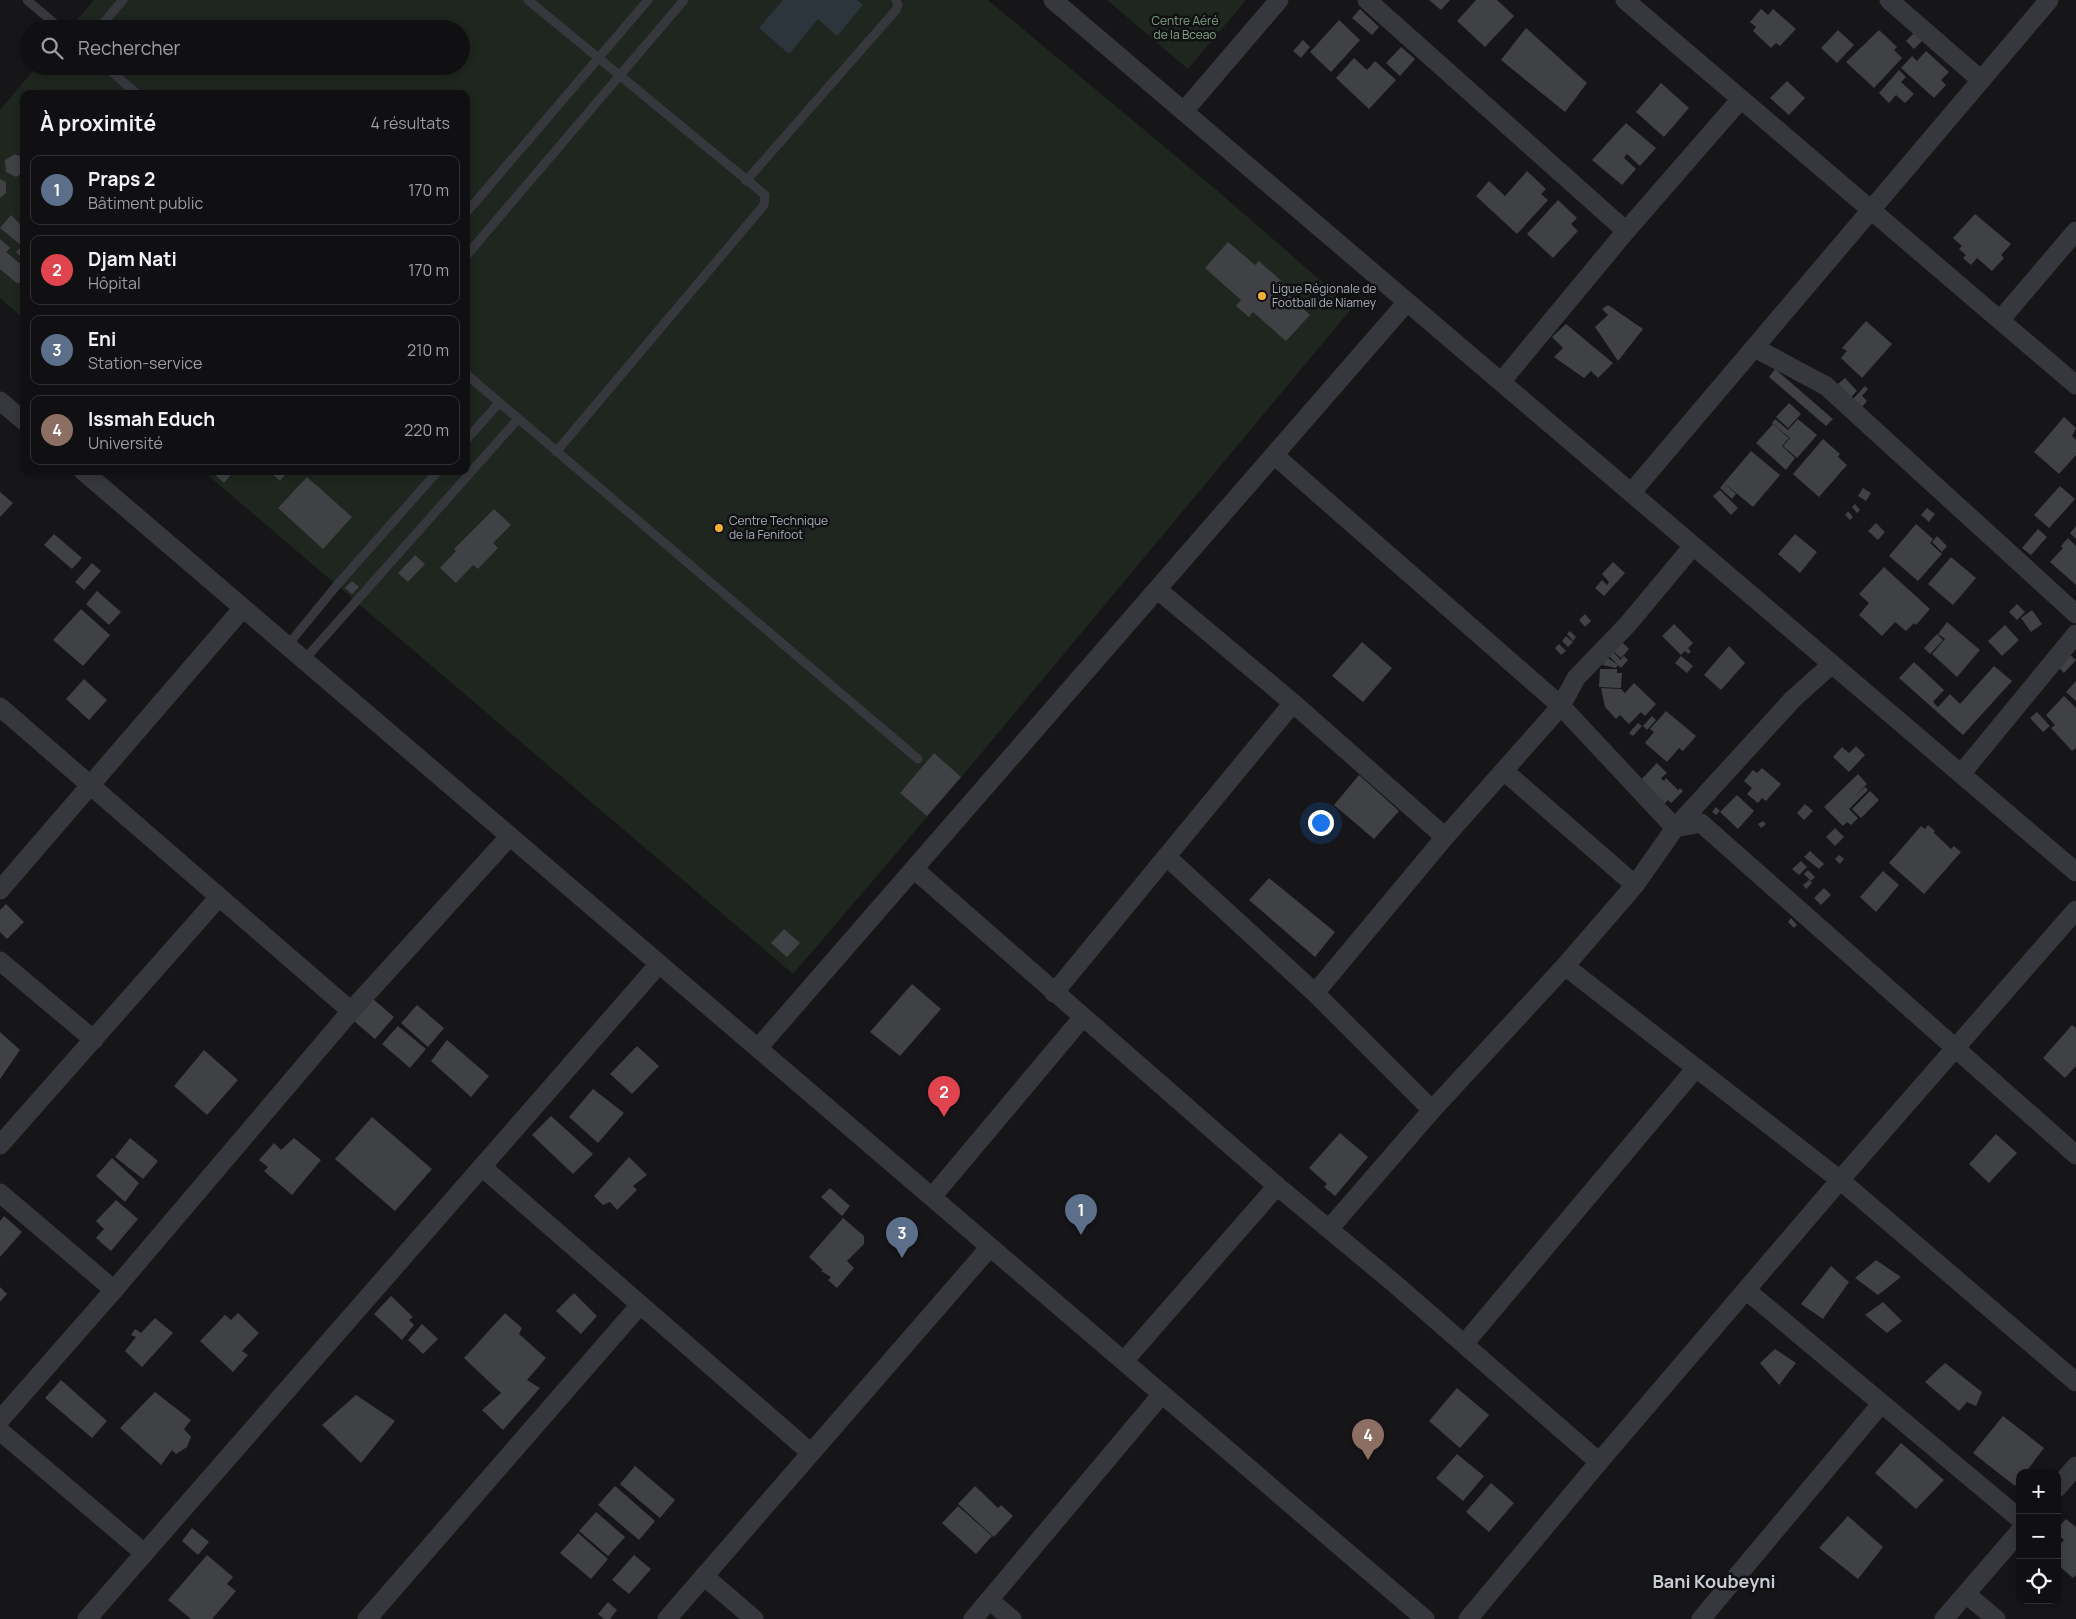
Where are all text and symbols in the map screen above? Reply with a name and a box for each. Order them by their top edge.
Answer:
park label: Centre Aéré de la Bceao [1152,12,1218,43]
search box [20,20,470,75]
icon: search [38,34,66,62]
text: Rechercher [78,35,180,61]
text: À proximité [40,109,156,137]
text: 4 résultats [371,112,450,134]
text: Praps 2 [88,166,155,192]
text: 1 [53,179,61,201]
text: 170 m [408,179,449,201]
text: Bâtiment public [88,192,203,214]
text: Djam Nati [88,246,177,272]
text: 2 [52,259,62,281]
text: 170 m [408,259,449,281]
text: Hôpital [88,272,141,294]
place label: Ligue Régionale de Football de Niamey [1272,280,1377,311]
marker: Ligue Régionale de Football de Niamey [1256,290,1268,302]
text: Eni [88,326,116,352]
text: 3 [52,339,62,361]
text: 210 m [407,339,449,361]
text: Station-service [88,352,202,374]
text: Issmah Educh [88,406,215,432]
text: 4 [52,419,62,441]
text: 220 m [404,419,449,441]
text: Université [88,432,163,454]
place label: Centre Technique de la Fenifoot [729,512,828,543]
marker: Centre Technique de la Fenifoot [713,522,725,534]
your location [1308,810,1334,836]
pin: 2 [928,1076,960,1117]
pin: 1 [1065,1194,1097,1235]
pin: 3 [886,1217,918,1258]
pin: 4 [1352,1419,1384,1460]
map controls [2016,1469,2061,1604]
button: + [2016,1469,2061,1514]
button: − [2016,1514,2061,1559]
button: locate [2016,1559,2061,1604]
district label: Bani Koubeyni [1652,1569,1776,1593]

